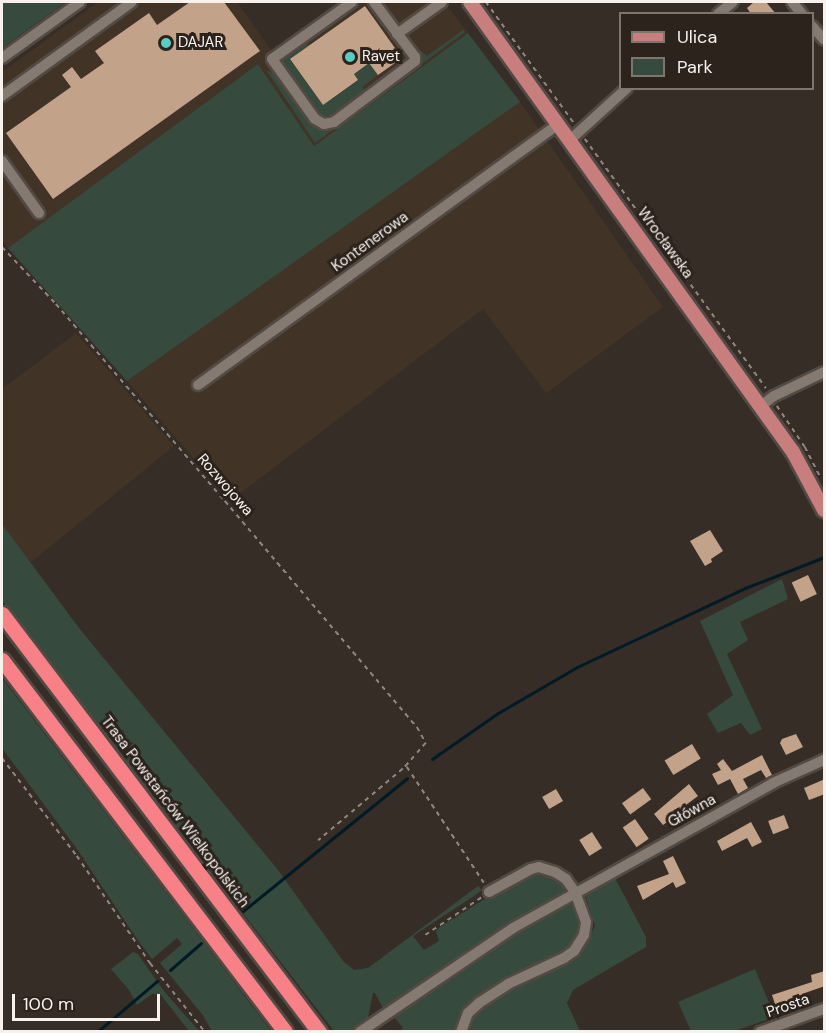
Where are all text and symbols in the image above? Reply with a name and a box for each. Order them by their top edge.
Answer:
legend [619,12,814,90]
text: Ulica [677,25,717,49]
place label: DAJAR [178,34,223,52]
marker: DAJAR [159,36,173,50]
place label: Ravet [362,48,400,66]
marker: Ravet [343,50,357,64]
text: Park [677,55,713,79]
street label: Wrocławska [633,204,697,282]
street label: Kontenerowa [328,208,412,276]
street label: Rozwojowa [193,450,257,520]
street label: Trasa Powstańców Wielkopolskich [97,713,253,911]
street label: Główna [665,791,719,831]
scale bar [15,982,164,1020]
street label: Prosta [764,990,812,1022]
text: 100 m [23,992,74,1016]

